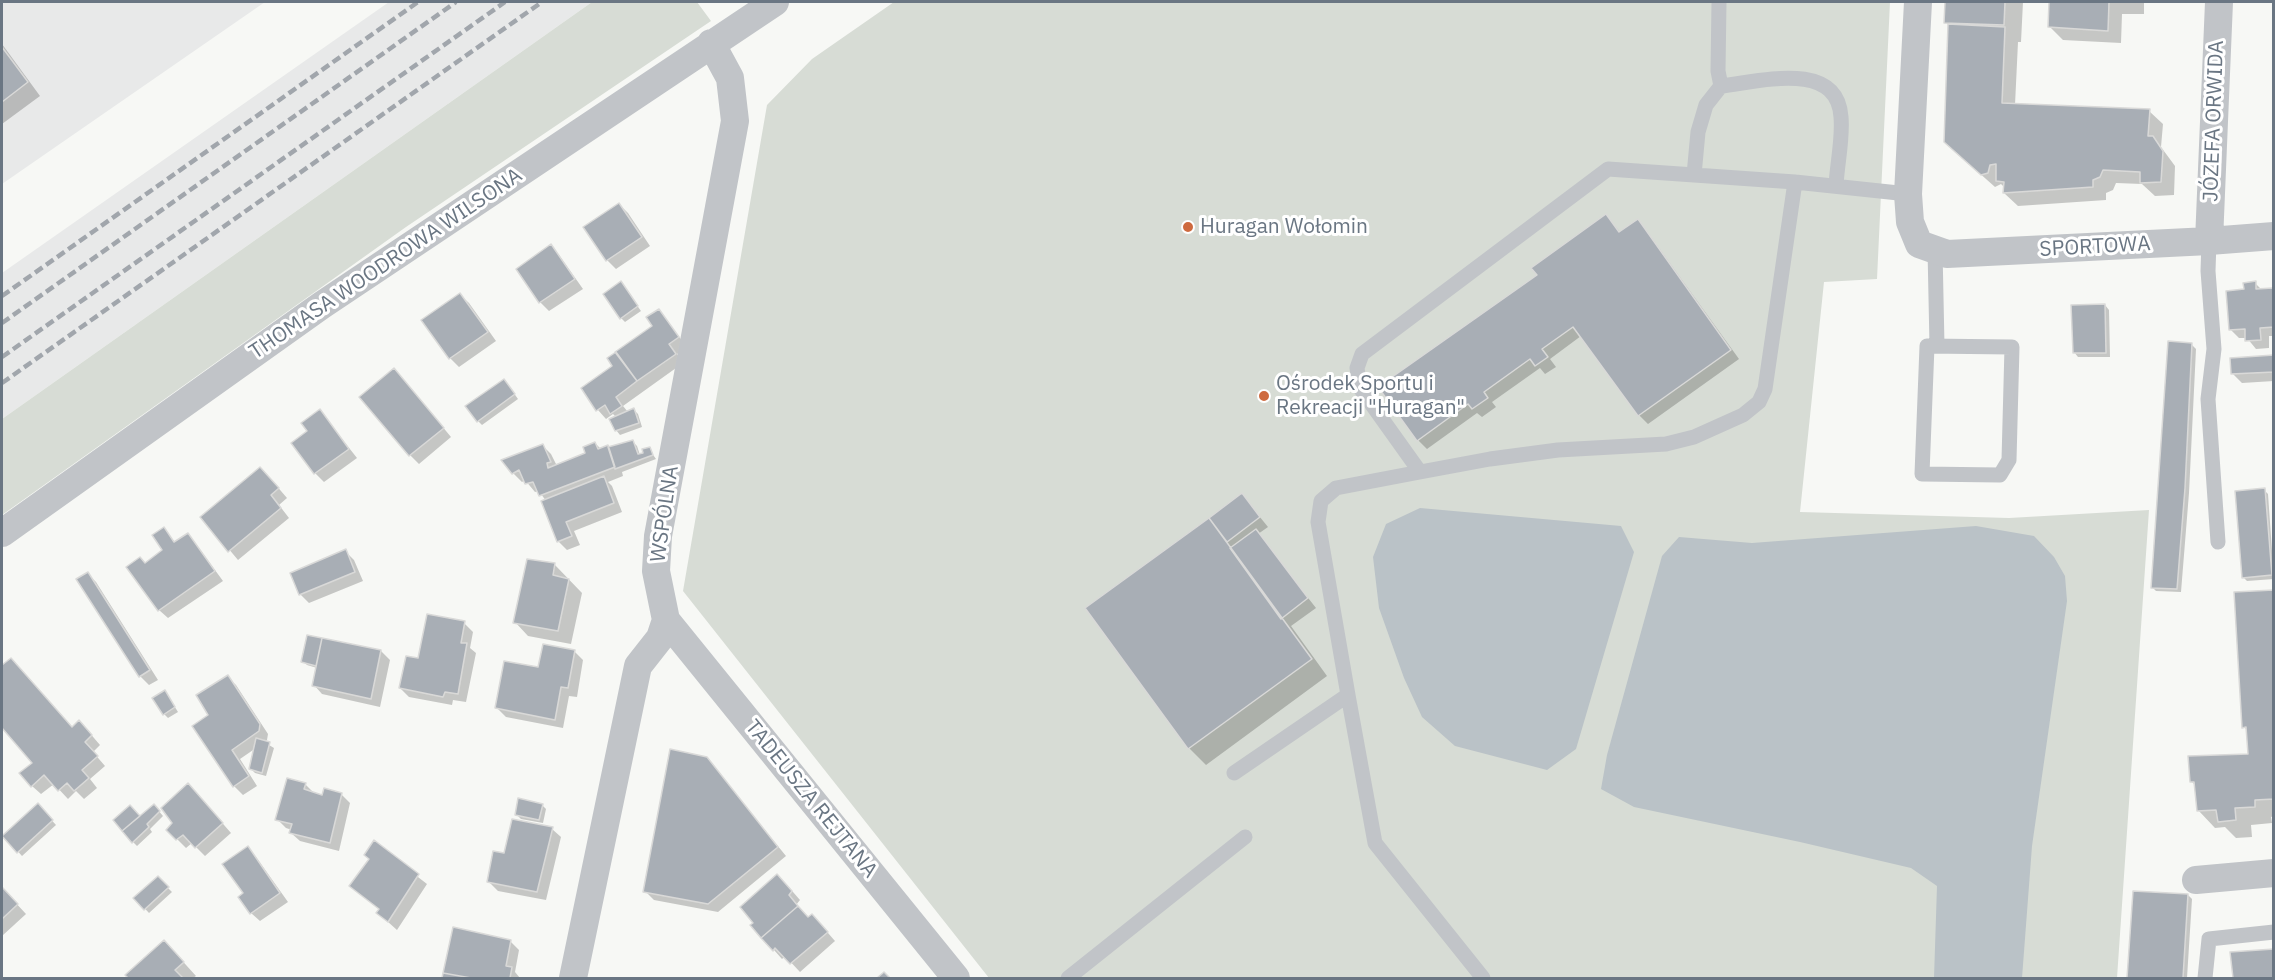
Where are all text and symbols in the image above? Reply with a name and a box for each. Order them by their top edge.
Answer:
street label: JÓZEFA ORWIDA [2199,40,2229,202]
street label: THOMASA WOODROWA WILSONA [245,163,527,365]
place label: Huragan Wołomin [1200,214,1368,240]
marker: Huragan Wołomin [1181,220,1195,234]
street label: SPORTOWA [2039,232,2151,262]
place label: Ośrodek Sportu i Rekreacji "Huragan" [1276,371,1465,421]
marker: Ośrodek Sportu i Rekreacji "Huragan" [1257,389,1271,403]
street label: WSPÓLNA [646,464,684,564]
street label: TADEUSZA REJTANA [740,715,882,883]

